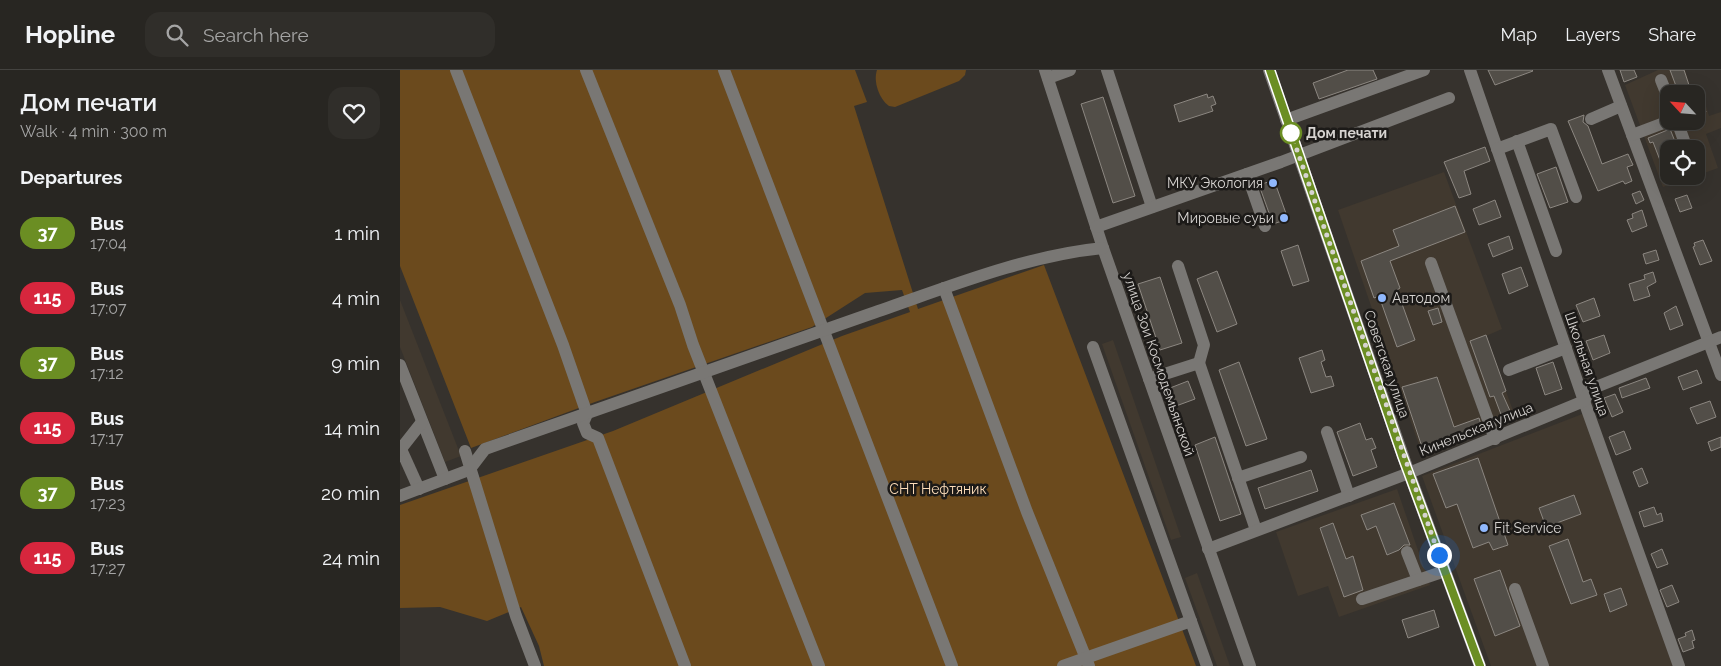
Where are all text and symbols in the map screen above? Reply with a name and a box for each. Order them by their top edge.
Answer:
search box [145,12,495,57]
text: Hopline [25,20,115,49]
icon: search [163,21,191,49]
text: Search here [203,24,309,46]
text: Map [1501,24,1537,45]
text: Layers [1565,24,1620,45]
text: Share [1648,24,1696,45]
north arrow [1660,85,1705,130]
map controls [1660,85,1705,185]
button: heart [328,87,380,139]
text: Дом печати [20,88,157,117]
text: Walk · 4 min · 300 m [20,122,167,141]
marker: Дом печати [1280,122,1302,144]
place label: Дом печати [1306,125,1387,141]
button: locate [1660,140,1705,185]
text: Departures [20,166,122,188]
place label: МКУ Экология [1167,175,1263,191]
marker: МКУ Экология [1267,177,1279,189]
place label: Мировые суьи [1177,210,1274,226]
text: Bus [90,212,124,234]
marker: Мировые суьи [1278,212,1290,224]
text: 37 [37,222,58,243]
text: 1 min [334,222,380,244]
text: 17:04 [90,234,127,253]
street label: улица Зои Космодемьянской [1120,270,1198,458]
text: Bus [90,277,124,299]
text: 115 [34,287,61,308]
text: 4 min [332,287,380,309]
place label: Автодом [1392,290,1450,306]
marker: Автодом [1376,292,1388,304]
text: 17:07 [90,299,127,318]
street label: Советская улица [1361,308,1413,420]
street label: Школьная улица [1562,310,1612,418]
text: Bus [90,342,124,364]
text: 37 [37,352,58,373]
text: 9 min [331,352,380,374]
text: 17:12 [90,364,124,383]
street label: Кинельская улица [1417,399,1535,459]
text: Bus [90,407,124,429]
text: 115 [34,417,61,438]
text: 14 min [324,417,380,439]
text: 17:17 [90,429,124,448]
text: Bus [90,472,124,494]
park label: СНТ Нефтяник [889,481,987,497]
text: 37 [37,482,58,503]
text: 20 min [321,482,380,504]
text: 17:23 [90,494,125,513]
place label: Fit Service [1494,520,1562,536]
marker: Fit Service [1478,522,1490,534]
text: Bus [90,537,124,559]
your location [1427,543,1452,568]
text: 115 [34,547,61,568]
text: 24 min [322,547,380,569]
text: 17:27 [90,559,125,578]

